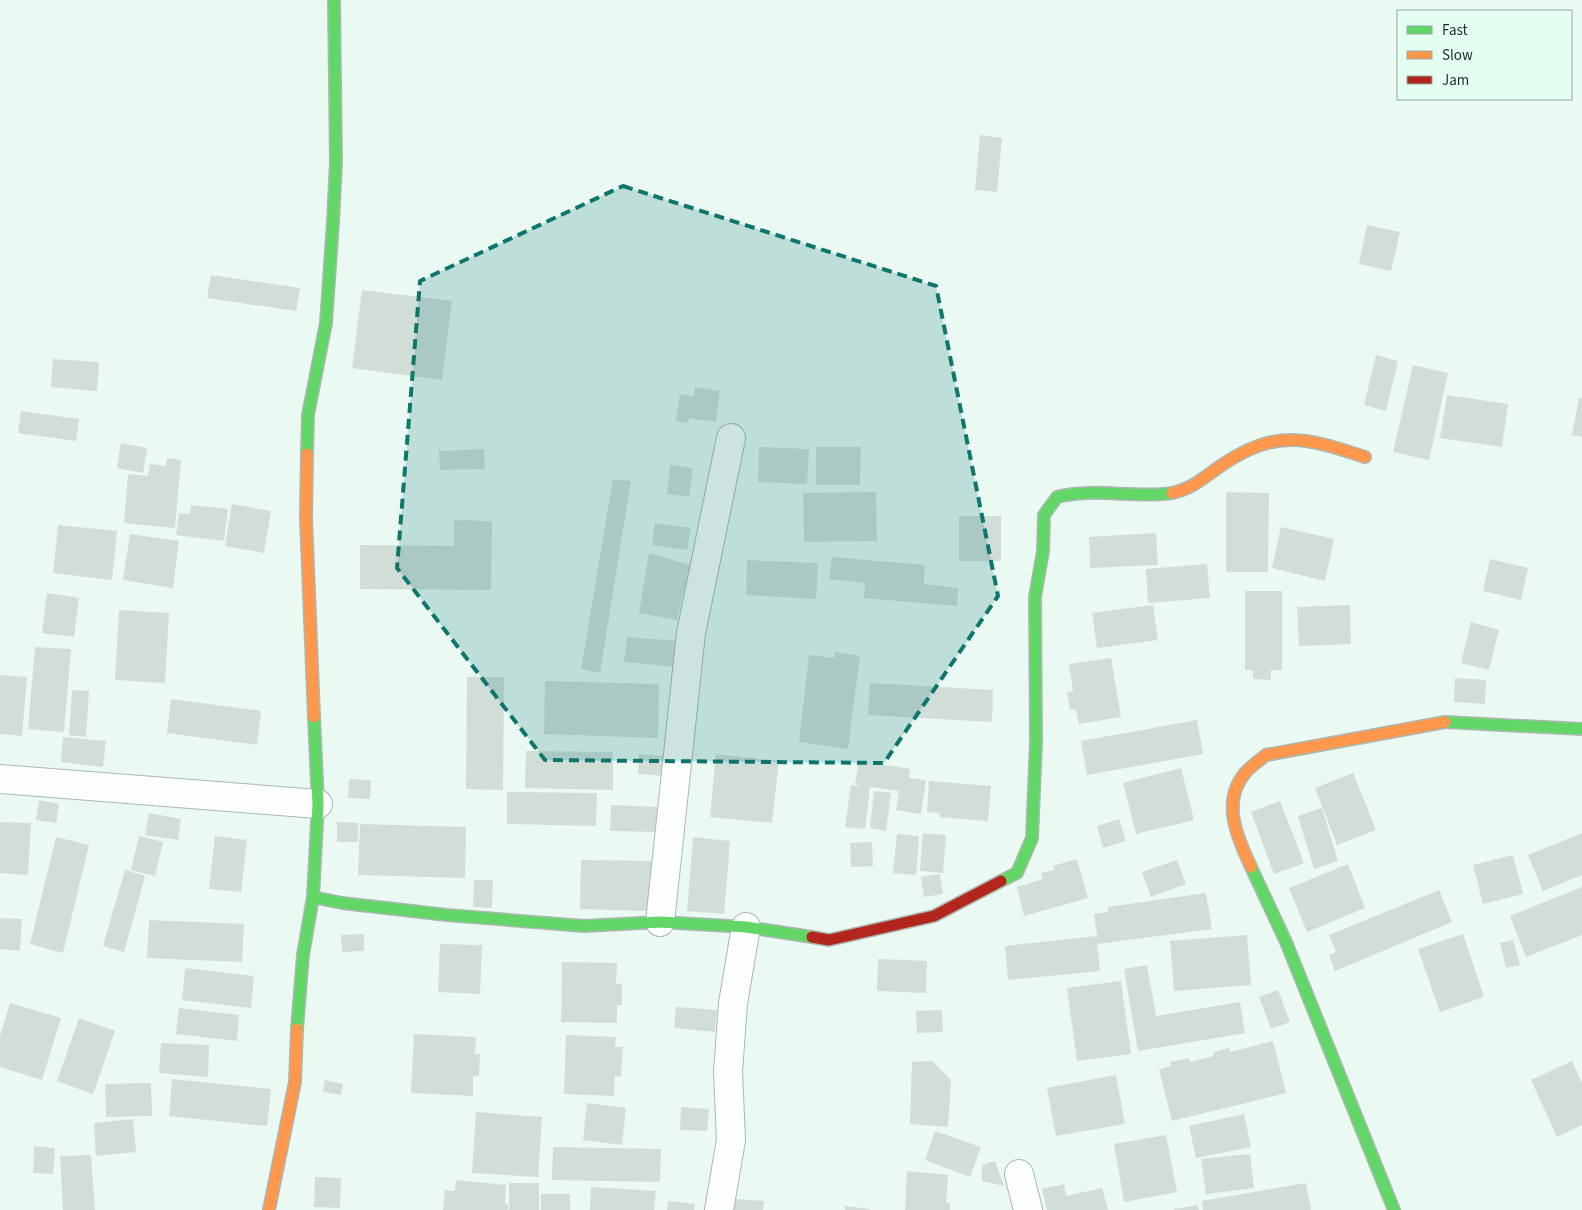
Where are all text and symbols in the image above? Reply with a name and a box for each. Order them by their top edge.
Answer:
legend [1397,10,1572,100]
text: Fast [1442,20,1468,41]
text: Slow [1442,45,1473,66]
text: Jam [1442,70,1469,91]

